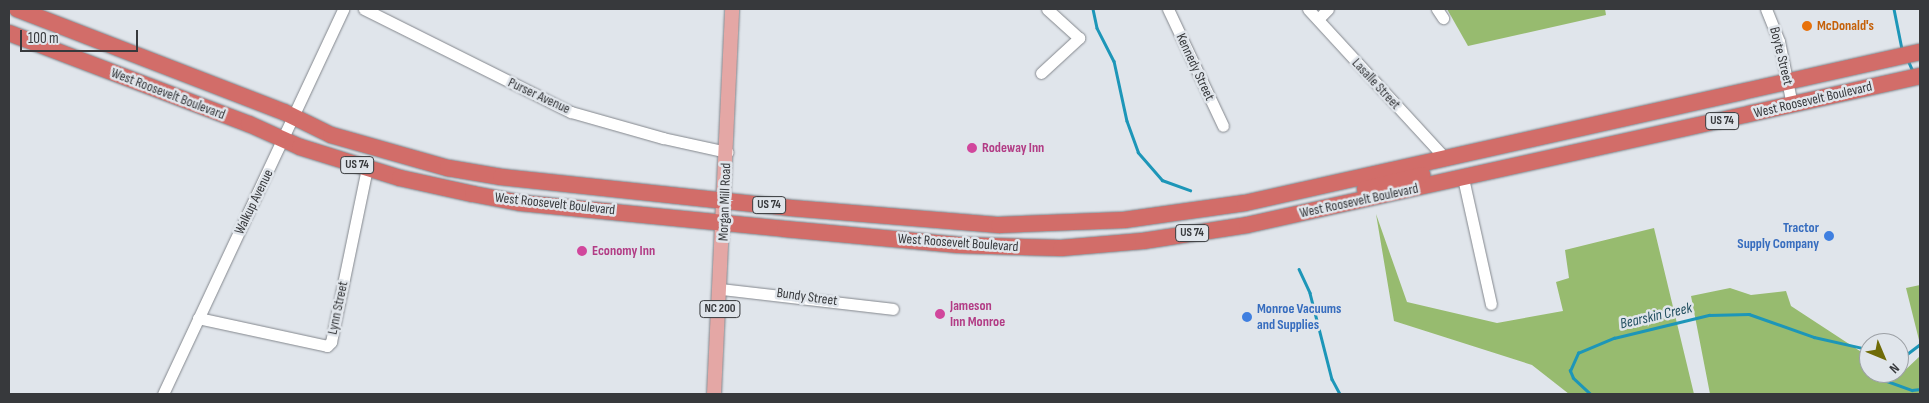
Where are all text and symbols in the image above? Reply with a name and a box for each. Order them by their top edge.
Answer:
place label: McDonald's [1817,18,1874,34]
scale bar [22,20,140,52]
marker: McDonald's [1801,20,1813,32]
street label: Boyte Street [1766,25,1796,87]
text: 100 m [28,29,59,48]
street label: Kennedy Street [1172,31,1218,103]
street label: Lasalle Street [1348,55,1404,113]
street label: West Roosevelt Boulevard [109,65,227,123]
street label: Purser Avenue [505,74,573,118]
street label: West Roosevelt Boulevard [1752,78,1874,122]
road number: US 74 [1704,112,1740,130]
place label: Rodeway Inn [982,140,1044,156]
marker: Rodeway Inn [966,142,978,154]
road number: US 74 [340,156,374,174]
street label: Morgan Mill Road [715,163,735,241]
street label: Walkup Avenue [231,167,277,237]
street label: West Roosevelt Boulevard [1298,180,1420,222]
street label: West Roosevelt Boulevard [494,189,616,219]
road number: US 74 [752,196,786,214]
place label: Tractor Supply Company [1737,220,1819,252]
road number: US 74 [1174,224,1210,242]
street label: West Roosevelt Boulevard [897,230,1019,256]
marker: Tractor Supply Company [1823,230,1835,242]
place label: Economy Inn [592,243,655,259]
marker: Economy Inn [576,245,588,257]
street label: Lynn Street [324,280,352,336]
street label: Bundy Street [776,284,838,310]
place label: Jameson Inn Monroe [950,298,1005,331]
water label: Bearskin Creek [1618,299,1694,333]
road number: NC 200 [699,300,741,318]
place label: Monroe Vacuums and Supplies [1257,301,1341,334]
marker: Jameson Inn Monroe [934,308,946,320]
marker: Monroe Vacuums and Supplies [1241,311,1253,323]
north arrow [1859,333,1909,383]
text: N [1886,360,1903,377]

